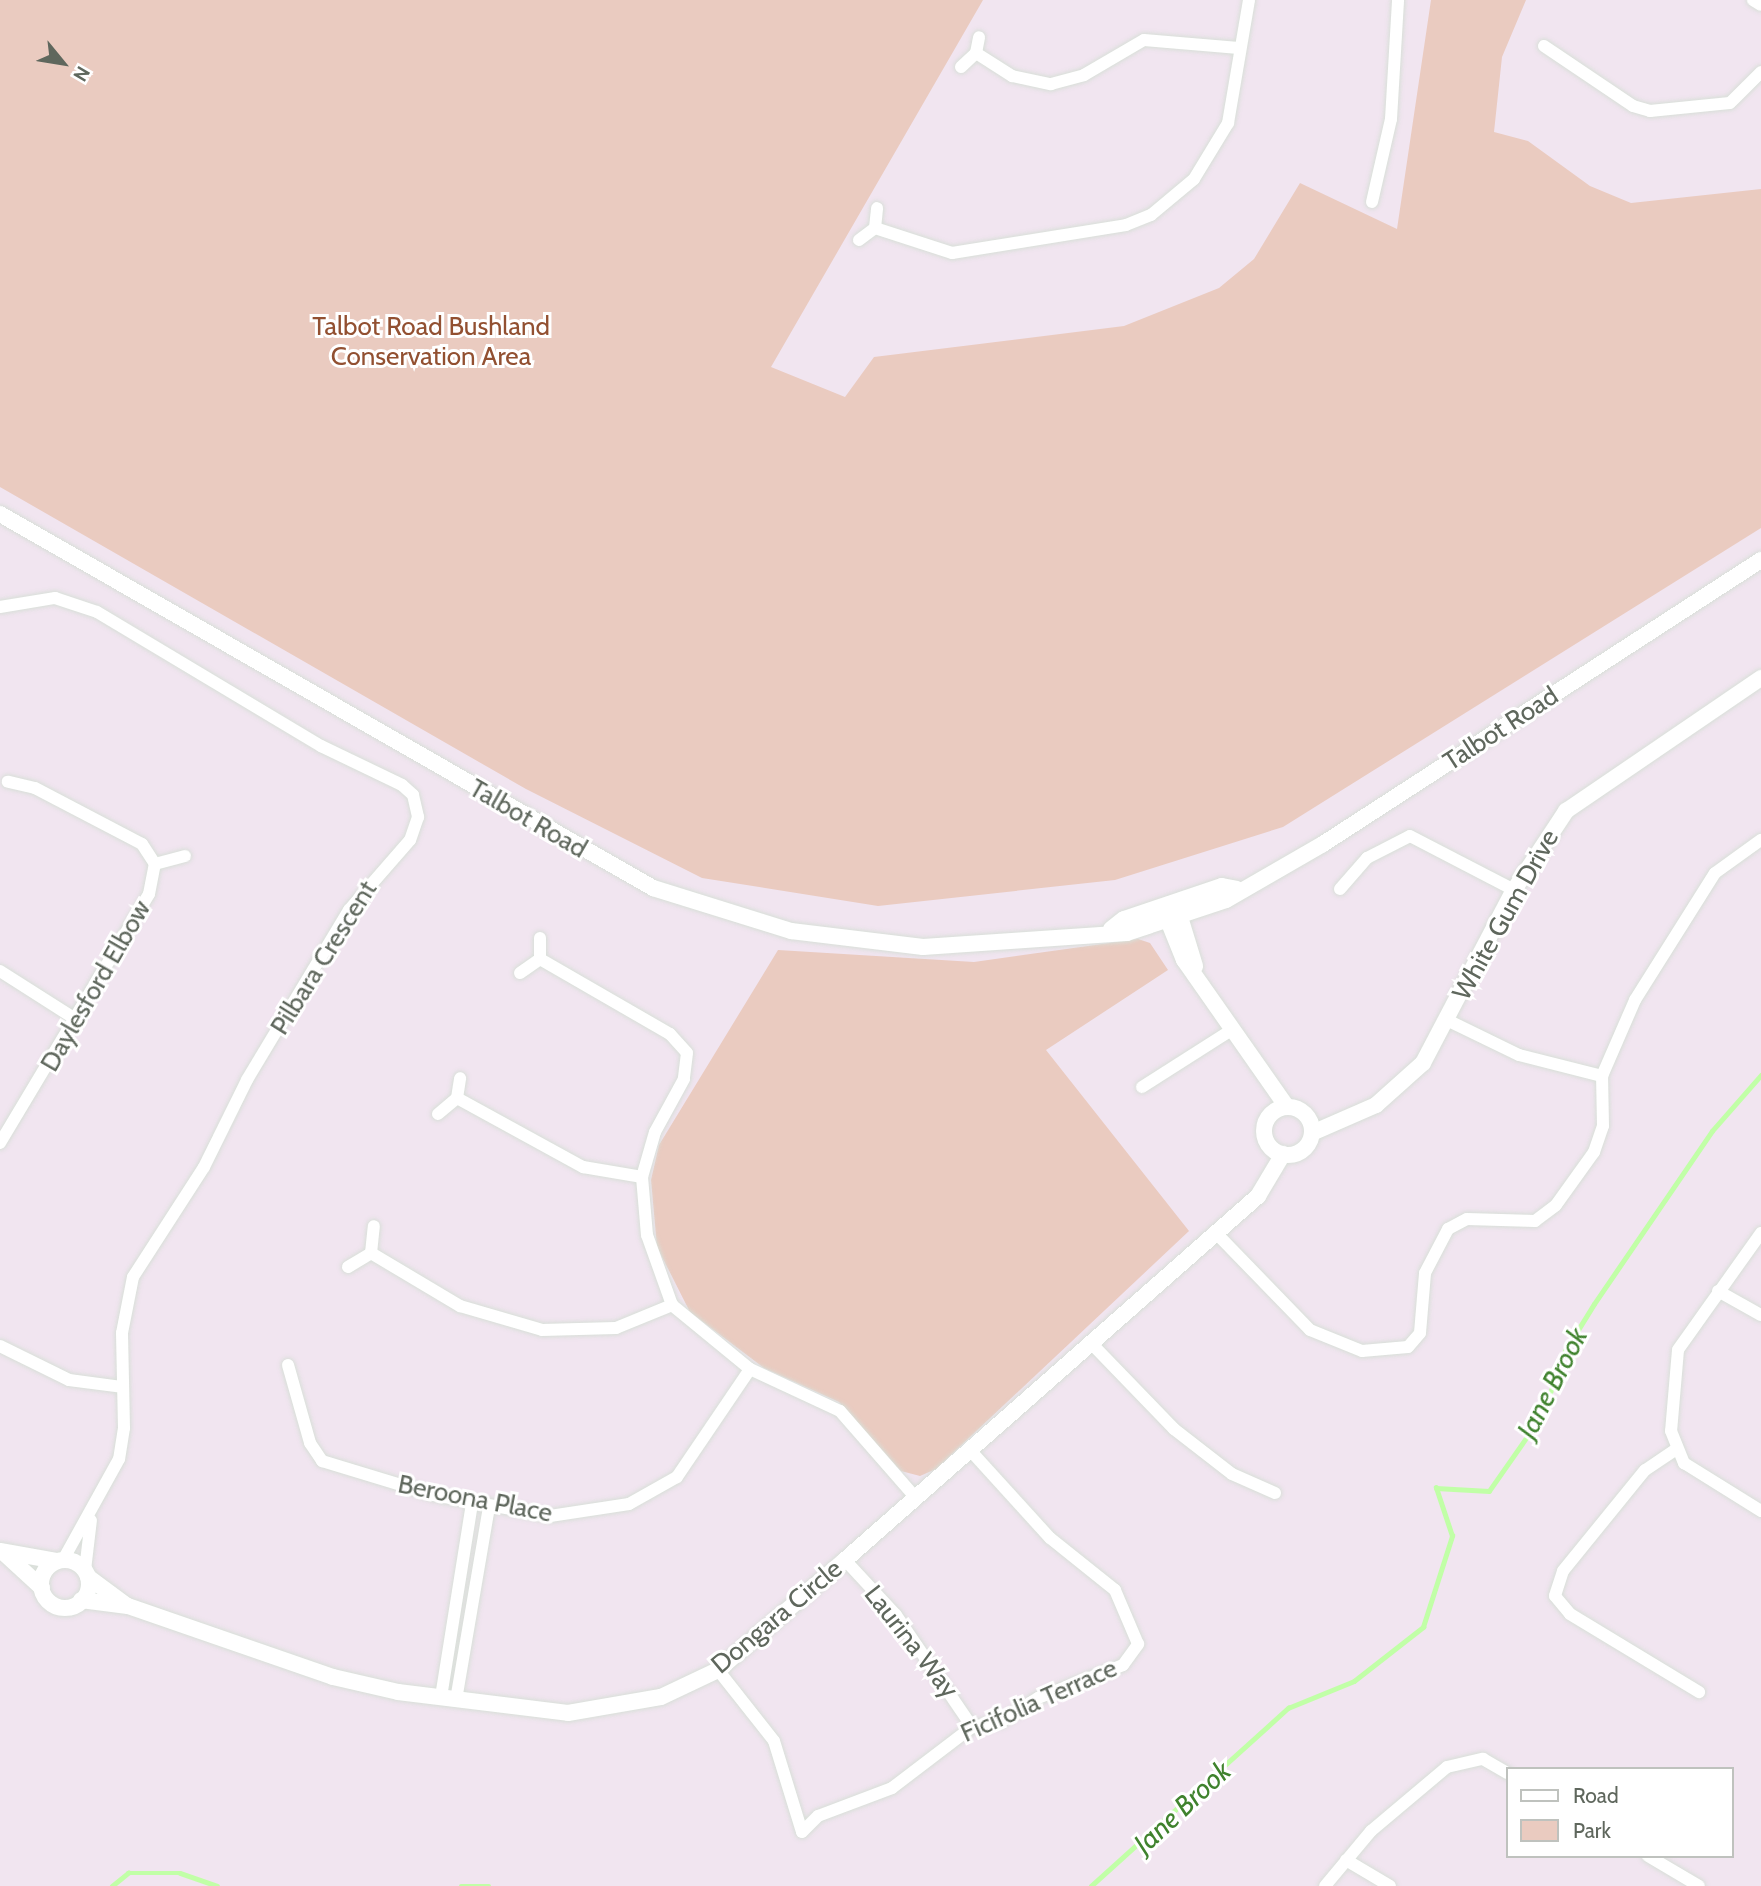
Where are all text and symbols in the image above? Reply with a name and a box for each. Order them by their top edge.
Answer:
north arrow [28,28,98,98]
text: N [68,62,95,85]
park label: Talbot Road Bushland Conservation Area [312,311,550,372]
street label: Talbot Road [1438,680,1564,778]
street label: Talbot Road [464,773,592,865]
street label: White Gum Drive [1446,824,1566,1006]
street label: Pilbara Crescent [264,875,384,1041]
street label: Daylesford Elbow [34,895,158,1077]
water label: Jane Brook [1510,1322,1594,1444]
street label: Beroona Place [395,1469,555,1529]
street label: Dongara Circle [705,1553,849,1681]
street label: Laurina Way [857,1579,965,1705]
street label: Ficifolia Terrace [956,1653,1122,1749]
water label: Jane Brook [1127,1754,1237,1860]
legend [1506,1767,1733,1858]
text: Road [1573,1783,1619,1808]
text: Park [1573,1818,1611,1843]

